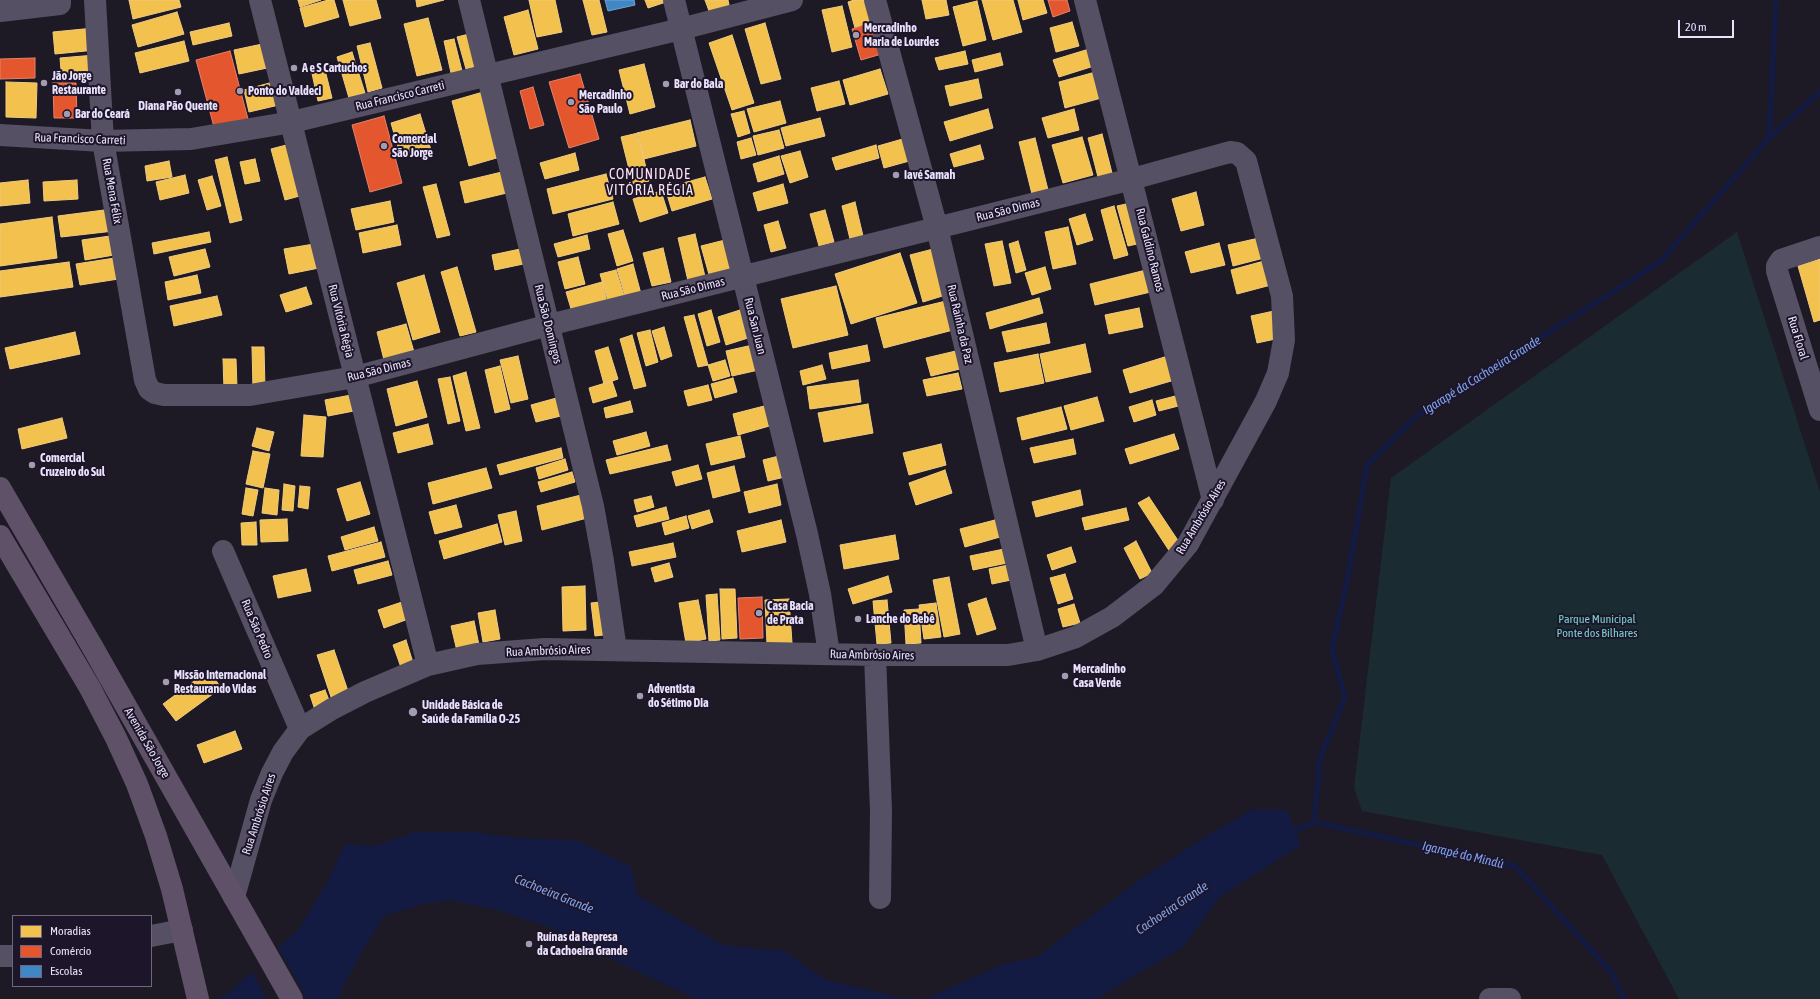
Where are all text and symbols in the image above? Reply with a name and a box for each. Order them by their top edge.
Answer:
scale bar [1680,12,1736,38]
text: 20 m [1685,20,1707,34]
place label: Mercadinho Maria de Lourdes [864,21,939,49]
marker: Mercadinho Maria de Lourdes [851,30,861,40]
place label: A e S Cartuchos [302,61,367,75]
marker: A e S Cartuchos [289,63,299,73]
place label: Jão Jorge Restaurante [52,69,106,97]
place label: Bar do Bala [674,77,723,91]
marker: Jão Jorge Restaurante [39,78,49,88]
street label: Rua Francisco Carreti [354,78,446,114]
marker: Bar do Bala [661,79,671,89]
place label: Ponto do Valdeci [248,84,321,98]
marker: Ponto do Valdeci [235,86,245,96]
marker: Diana Pão Quente [173,87,183,97]
place label: Mercadinho São Paulo [579,88,632,116]
marker: Mercadinho São Paulo [566,97,576,107]
place label: Diana Pão Quente [138,99,218,113]
place label: Bar do Ceará [75,107,130,121]
marker: Bar do Ceará [62,109,72,119]
street label: Rua Francisco Carreti [34,130,126,148]
place label: Comercial São Jorge [392,132,437,160]
marker: Comercial São Jorge [379,141,389,151]
street label: Rua Mena Félix [99,157,125,225]
district label: COMUNIDADE VITÓRIA RÉGIA [606,167,694,200]
place label: Iavé Samah [904,168,955,182]
marker: Iavé Samah [891,170,901,180]
street label: Rua São Dimas [975,195,1041,225]
street label: Rua Galdino Ramos [1133,207,1167,293]
street label: Rua São Dimas [660,274,726,304]
street label: Rua Vitória Régia [325,283,357,359]
street label: Rua São Domingos [531,283,565,365]
street label: Rua Rainha da Paz [944,283,976,365]
street label: Rua San Juan [741,296,769,356]
street label: Rua Floral [1785,315,1811,361]
water label: Igarapé da Cachoeira Grande [1420,332,1544,418]
street label: Rua São Dimas [346,355,412,385]
place label: Comercial Cruzeiro do Sul [40,451,105,479]
marker: Comercial Cruzeiro do Sul [27,460,37,470]
street label: Rua Ambrósio Aires [1173,477,1229,557]
street label: Rua São Pedro [238,597,276,661]
place label: Casa Bacia de Prata [767,599,813,627]
marker: Casa Bacia de Prata [754,608,764,618]
place label: Lanche do Bebê [866,612,935,626]
park label: Parque Municipal Ponte dos Bilhares [1556,612,1638,640]
marker: Lanche do Bebê [853,614,863,624]
street label: Rua Ambrósio Aires [505,642,591,660]
street label: Rua Ambrósio Aires [830,647,914,663]
place label: Mercadinho Casa Verde [1073,662,1126,690]
place label: Missão Internacional Restaurando Vidas [174,668,266,696]
marker: Mercadinho Casa Verde [1060,671,1070,681]
marker: Missão Internacional Restaurando Vidas [161,677,171,687]
place label: Adventista do Sétimo Dia [648,682,709,710]
marker: Adventista do Sétimo Dia [635,691,645,701]
place label: Unidade Básica de Saúde da Família O-25 [422,698,520,726]
street label: Avenida São Jorge [121,705,173,781]
marker: Unidade Básica de Saúde da Família O-25 [407,706,419,718]
street label: Rua Ambrósio Aires [239,772,279,856]
water label: Igarapé do Mindú [1421,838,1505,872]
water label: Cachoeira Grande [512,871,596,917]
water label: Cachoeira Grande [1133,878,1211,938]
legend [12,915,152,987]
text: Moradias [50,924,91,938]
place label: Ruínas da Represa da Cachoeira Grande [537,930,628,958]
marker: Ruínas da Represa da Cachoeira Grande [524,939,534,949]
text: Comércio [50,944,92,958]
text: Escolas [50,964,82,978]

